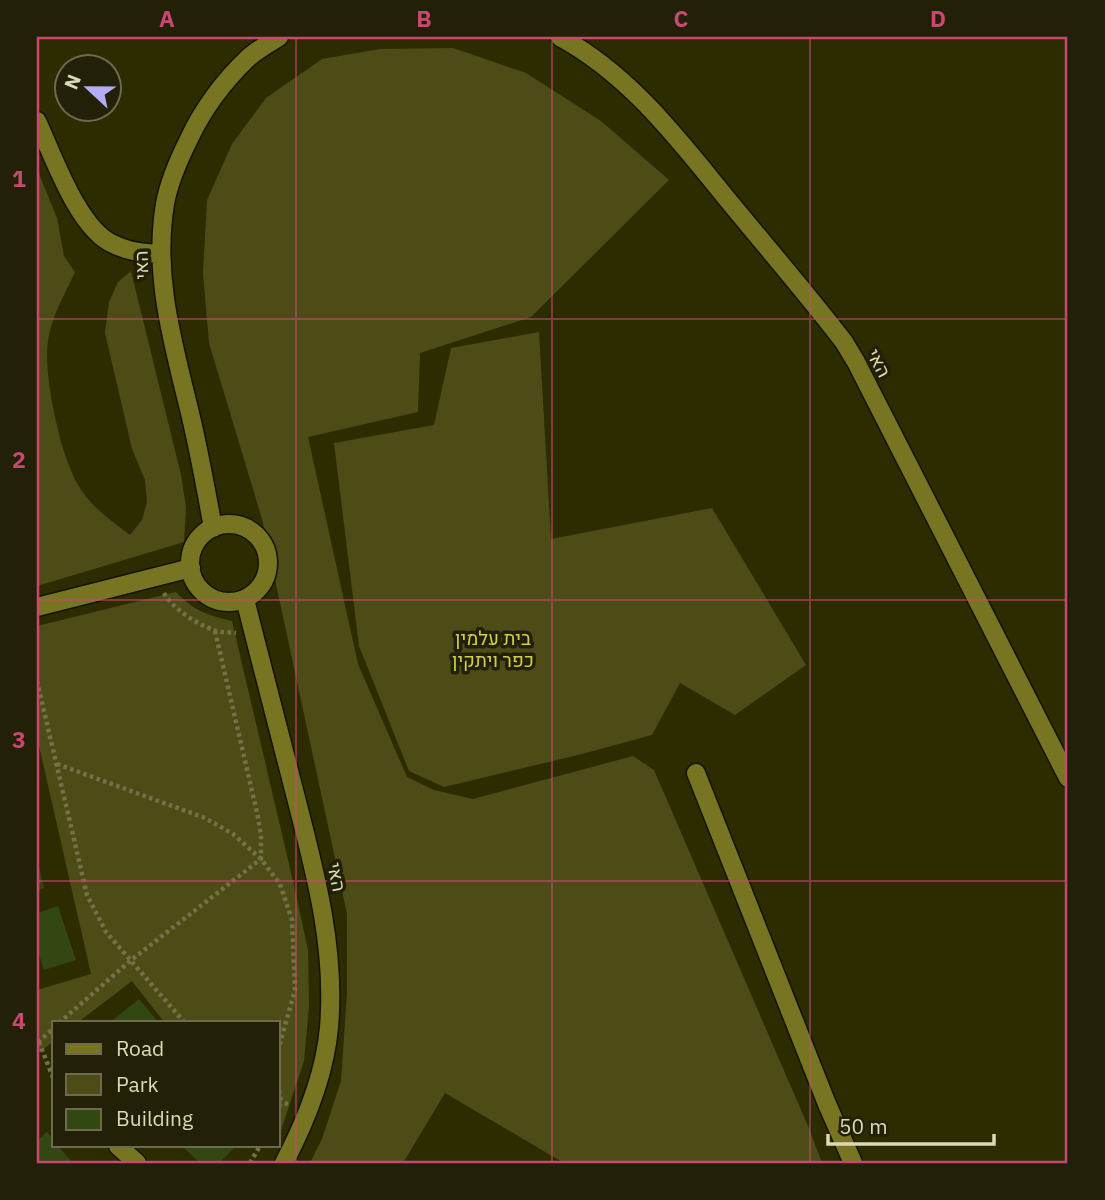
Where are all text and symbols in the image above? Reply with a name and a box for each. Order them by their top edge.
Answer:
text: A [159,3,175,33]
text: B [416,3,432,33]
text: C [674,3,689,33]
text: D [930,3,946,33]
north arrow [52,52,122,122]
text: N [59,71,86,93]
text: 1 [12,163,26,193]
street label: האי [128,250,154,280]
street label: האי [862,345,896,381]
text: 2 [12,444,26,474]
park label: בית עלמין כפר ויתקין [452,626,534,672]
text: 3 [12,724,26,754]
street label: האי [322,860,352,894]
text: 4 [12,1005,26,1035]
legend [52,1021,280,1148]
text: Road [116,1034,164,1062]
text: Park [116,1070,159,1098]
scale bar [828,1102,995,1146]
text: Building [116,1104,193,1132]
text: 50 m [839,1112,888,1140]

